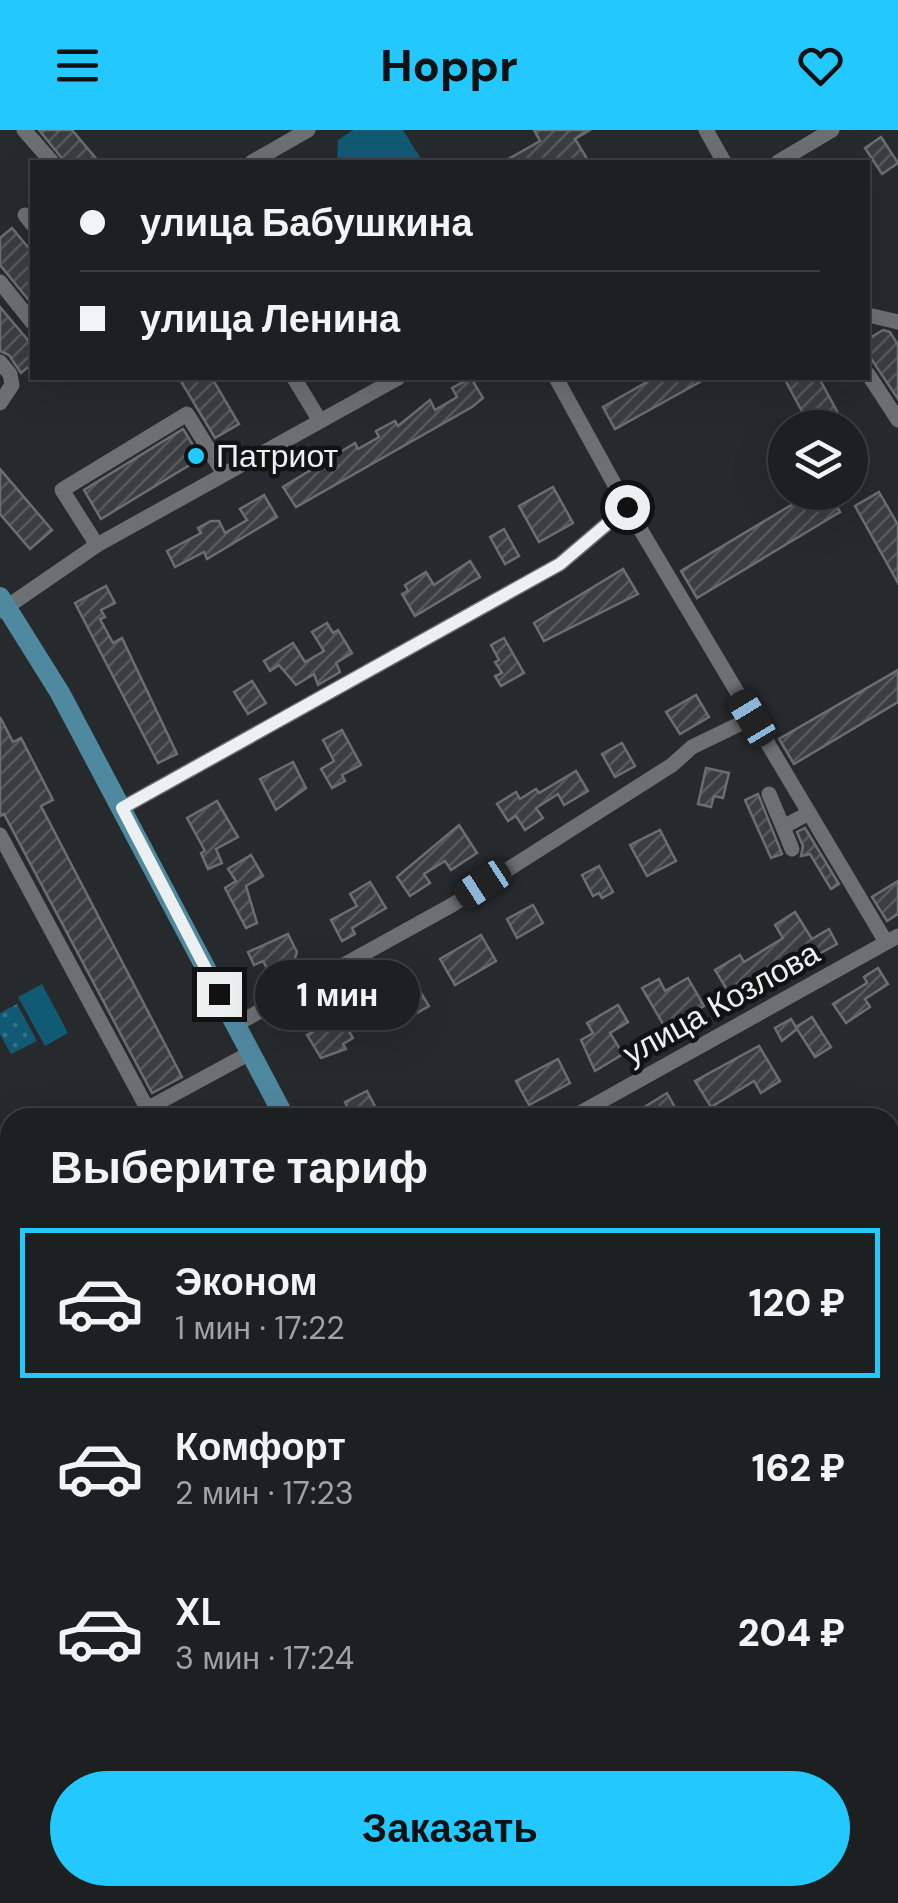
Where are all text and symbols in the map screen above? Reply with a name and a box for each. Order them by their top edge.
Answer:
text: Hoppr [380,36,518,95]
icon: menu [50,38,105,93]
icon: heart [793,38,848,93]
text: улица Бабушкина [140,198,473,248]
text: улица Ленина [140,294,400,344]
map controls [768,410,868,510]
button: layers [768,410,868,510]
place label: Патриот [216,435,339,477]
marker: Патриот [185,445,207,467]
route start [605,485,650,530]
car [724,685,780,751]
car [450,855,516,913]
street label: улица Козлова [615,932,827,1074]
callout: 1 мин [254,959,419,1029]
route end [197,972,242,1017]
text: 1 мин [297,974,378,1016]
text: Выберите тариф [50,1138,428,1197]
text: Эконом [175,1257,318,1307]
icon: car [55,1258,145,1348]
text: 120 ₽ [749,1278,845,1328]
text: 1 мин · 17:22 [175,1307,345,1349]
text: Комфорт [175,1422,346,1472]
icon: car [55,1423,145,1513]
text: 162 ₽ [751,1443,845,1493]
text: 2 мин · 17:23 [175,1472,354,1514]
text: XL [175,1587,222,1637]
icon: car [55,1588,145,1678]
text: 204 ₽ [738,1608,845,1658]
text: 3 мин · 17:24 [175,1637,354,1679]
button: Заказать [50,1771,850,1886]

